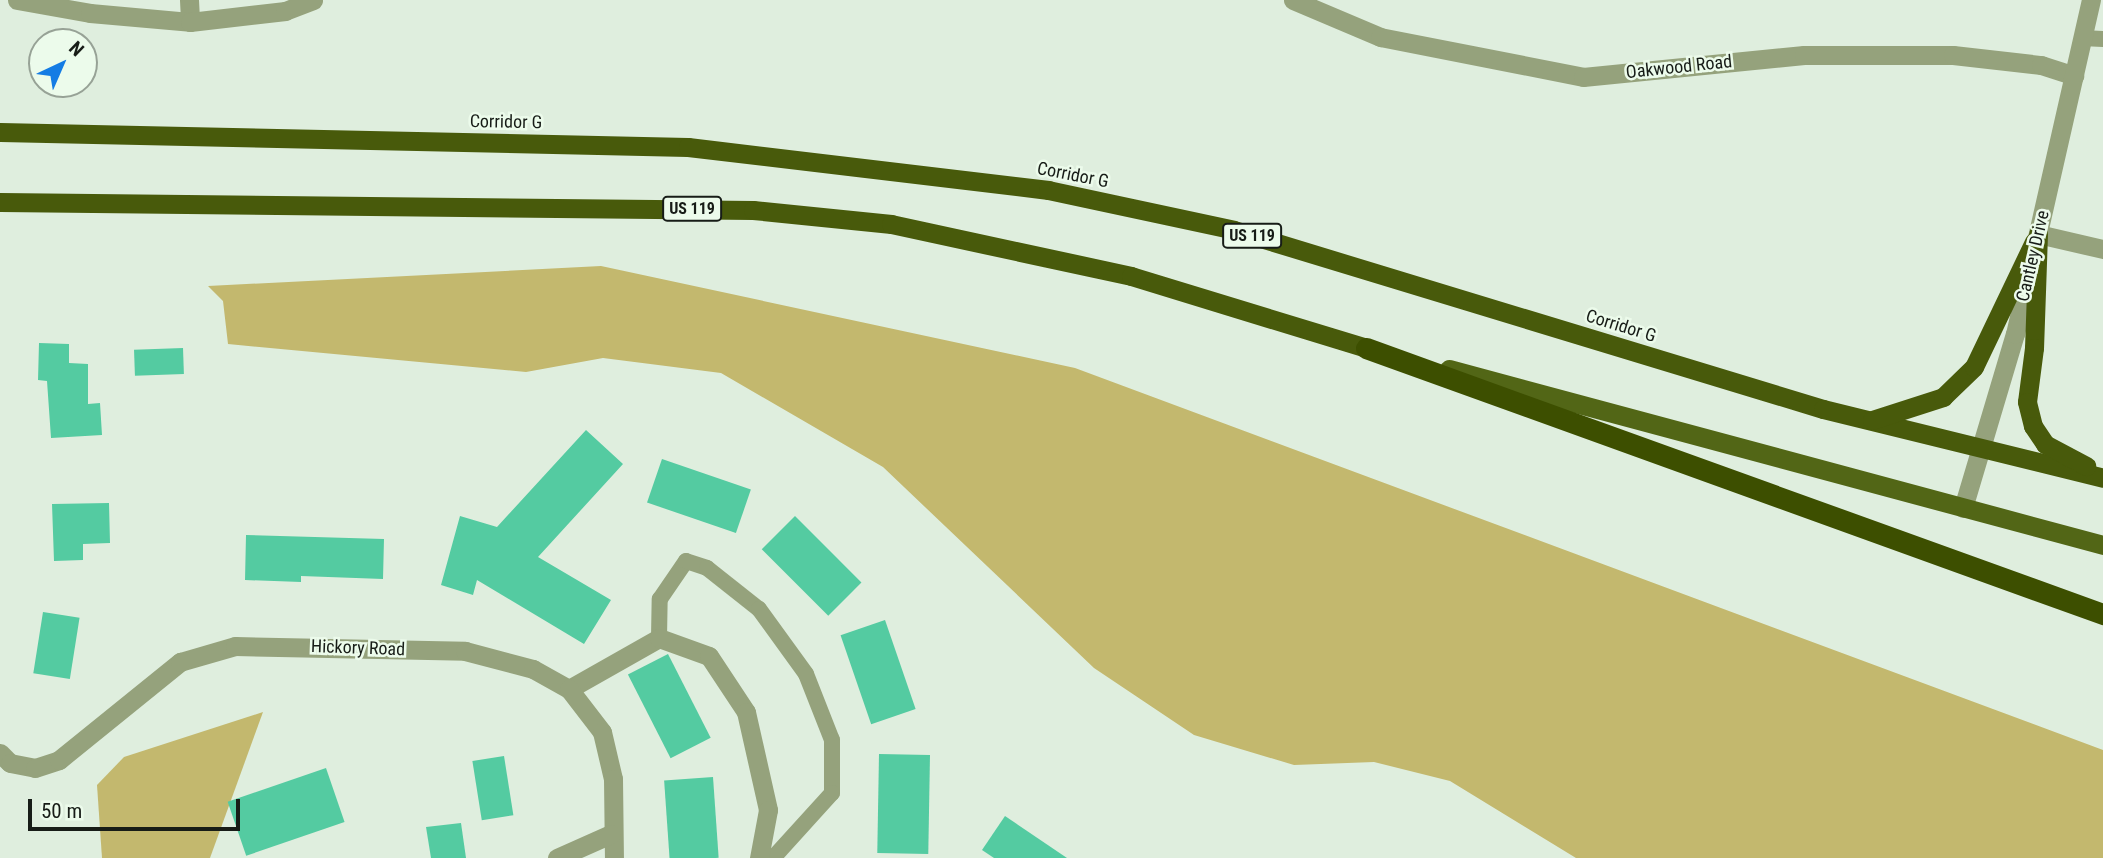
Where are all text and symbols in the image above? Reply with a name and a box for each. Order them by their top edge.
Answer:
north arrow [28,28,98,98]
text: N [64,37,89,61]
street label: Oakwood Road [1625,51,1733,83]
street label: Corridor G [470,111,542,133]
street label: Corridor G [1035,157,1111,193]
road number: US 119 [660,196,724,222]
street label: Cantley Drive [2012,208,2054,304]
road number: US 119 [1220,224,1284,248]
street label: Corridor G [1583,305,1659,347]
street label: Hickory Road [311,636,405,660]
scale bar [32,784,243,828]
text: 50 m [41,799,82,823]

